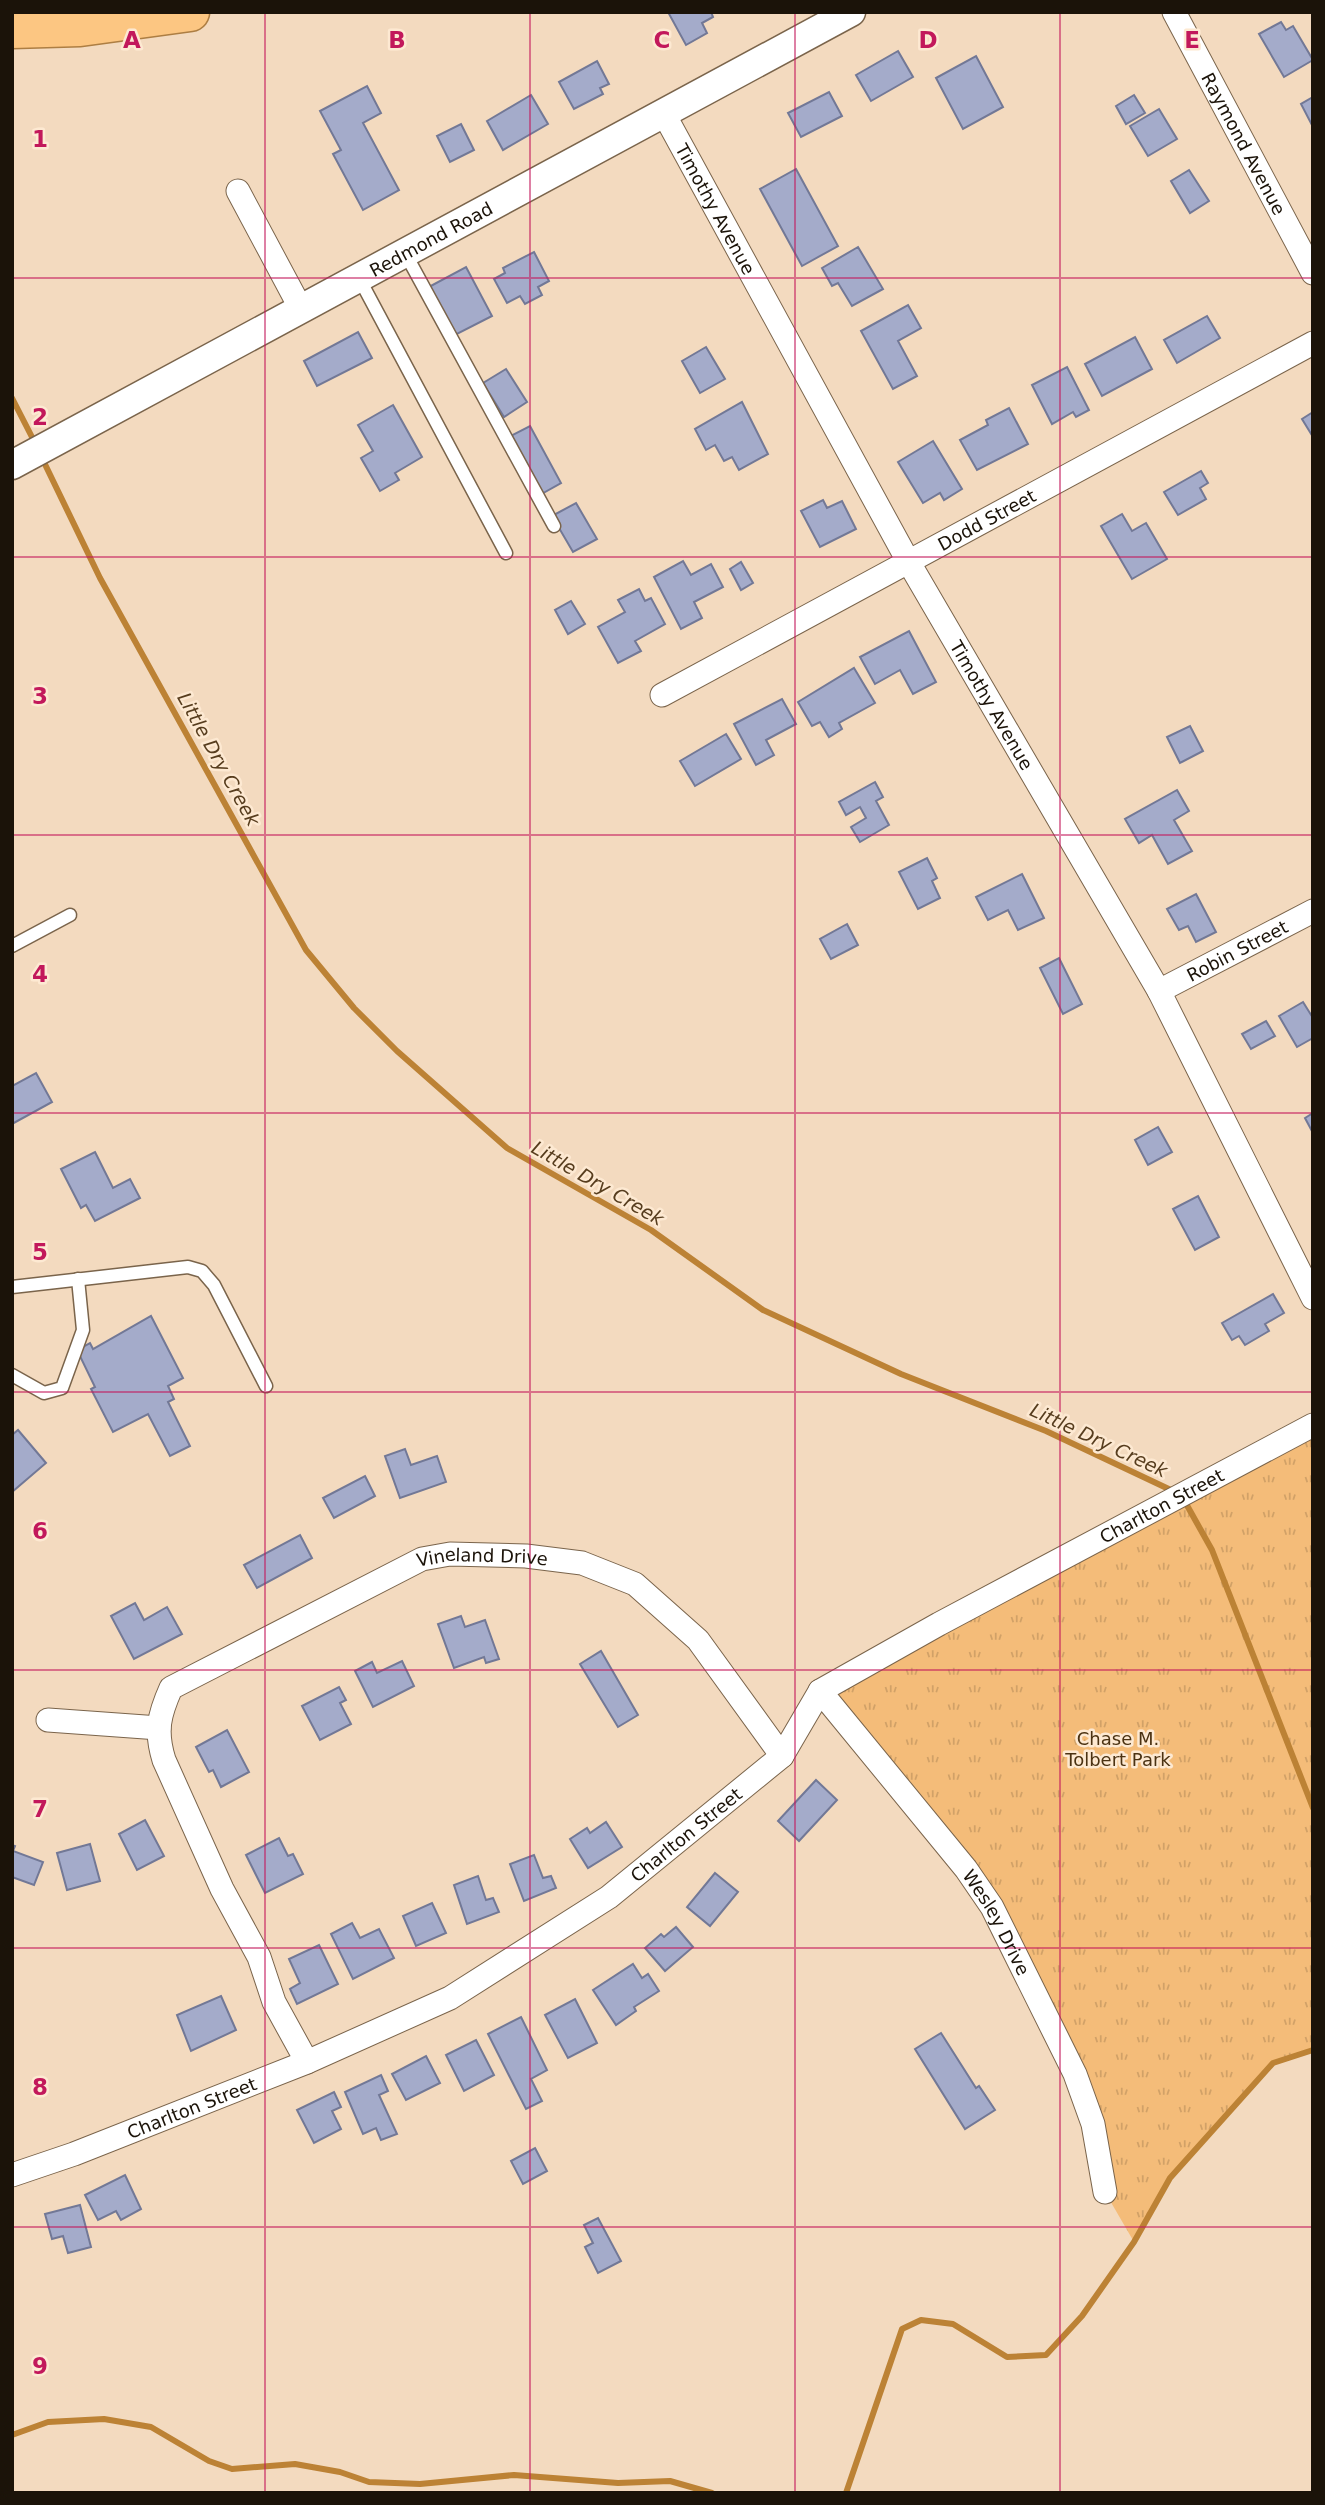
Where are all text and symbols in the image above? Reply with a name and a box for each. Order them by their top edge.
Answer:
text: A [123,27,141,53]
text: B [388,27,406,53]
text: C [654,27,670,53]
text: D [918,27,938,53]
text: E [1184,27,1200,53]
street label: Raymond Avenue [1198,69,1290,218]
text: 1 [32,126,48,152]
street label: Timothy Avenue [671,139,760,278]
street label: Redmond Road [366,197,496,281]
text: 2 [32,404,48,430]
street label: Dodd Street [934,485,1039,554]
street label: Timothy Avenue [946,636,1038,773]
text: 3 [32,683,48,709]
water label: Little Dry Creek [173,689,265,830]
street label: Robin Street [1183,916,1291,985]
text: 4 [32,961,48,987]
water label: Little Dry Creek [528,1136,669,1230]
text: 5 [32,1239,48,1265]
water label: Little Dry Creek [1027,1399,1172,1482]
street label: Charlton Street [1096,1464,1227,1547]
text: 6 [32,1518,48,1544]
street label: Vineland Drive [415,1543,549,1570]
park label: Chase M. Tolbert Park [1064,1728,1171,1770]
street label: Charlton Street [626,1783,746,1886]
text: 7 [32,1796,48,1822]
street label: Wesley Drive [959,1865,1035,1978]
street label: Charlton Street [124,2073,259,2143]
text: 8 [32,2074,48,2100]
text: 9 [32,2353,48,2379]

